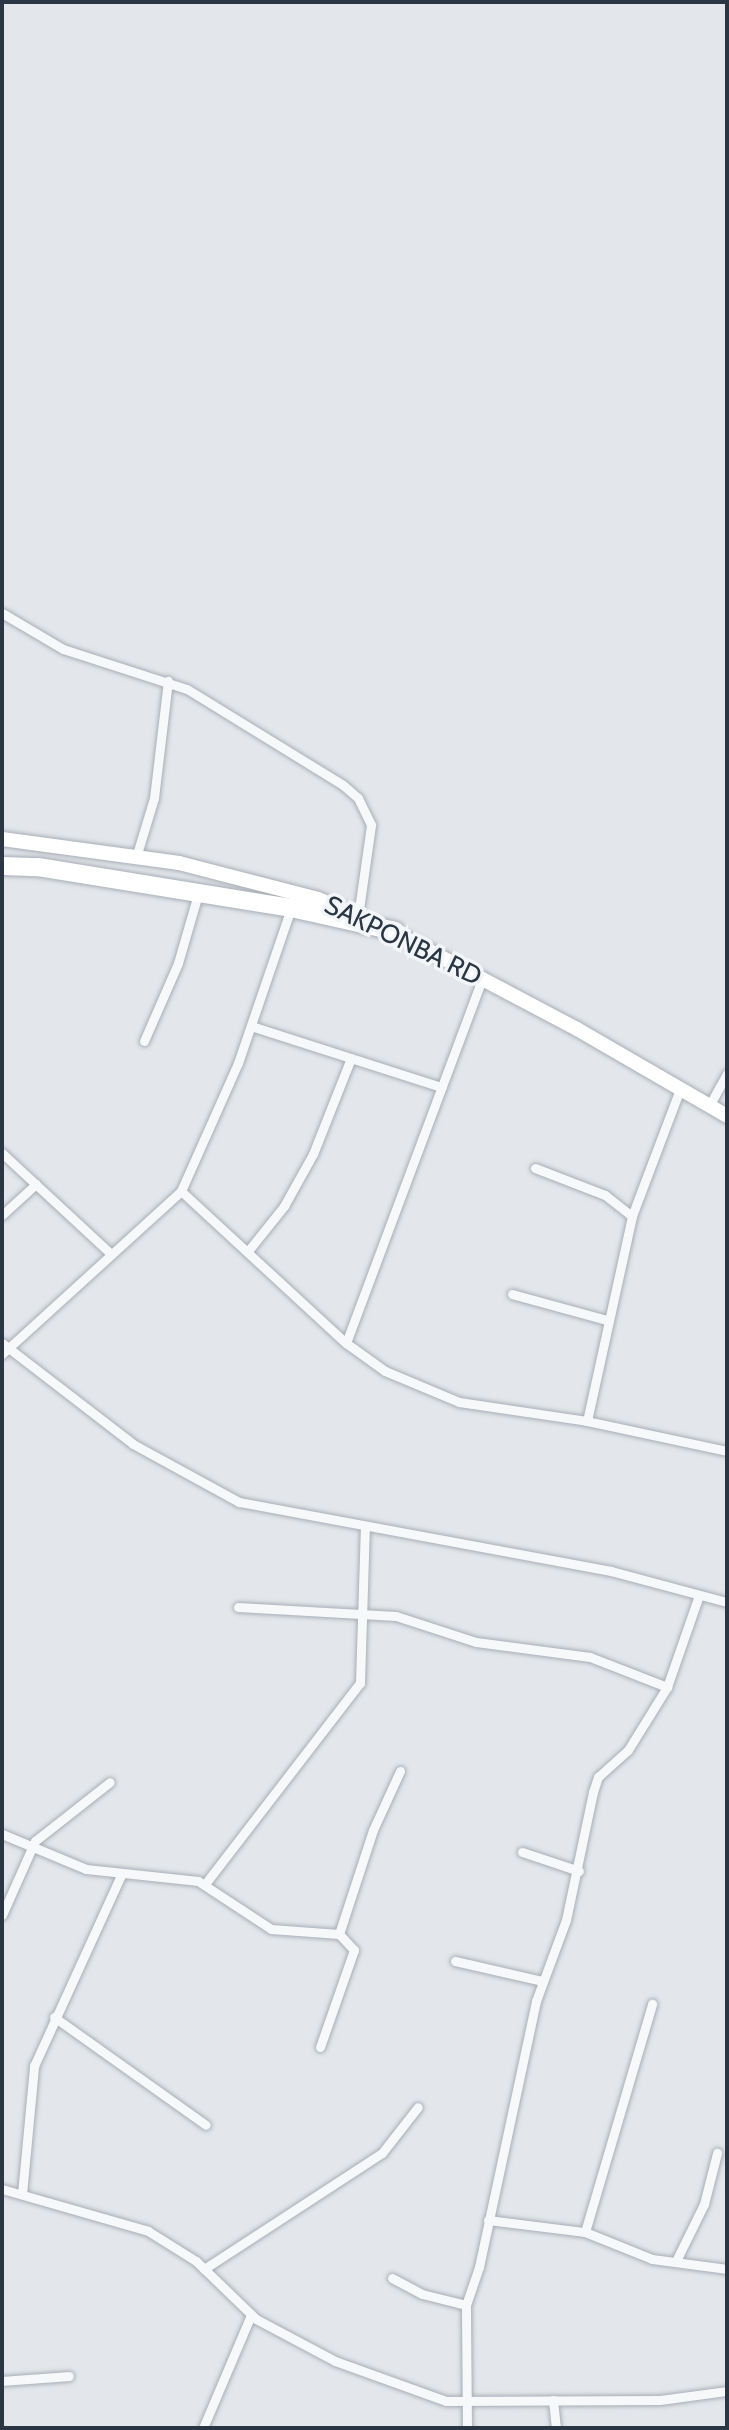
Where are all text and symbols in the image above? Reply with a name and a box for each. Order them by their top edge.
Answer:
street label: SAKPONBA RD [319,889,487,993]

